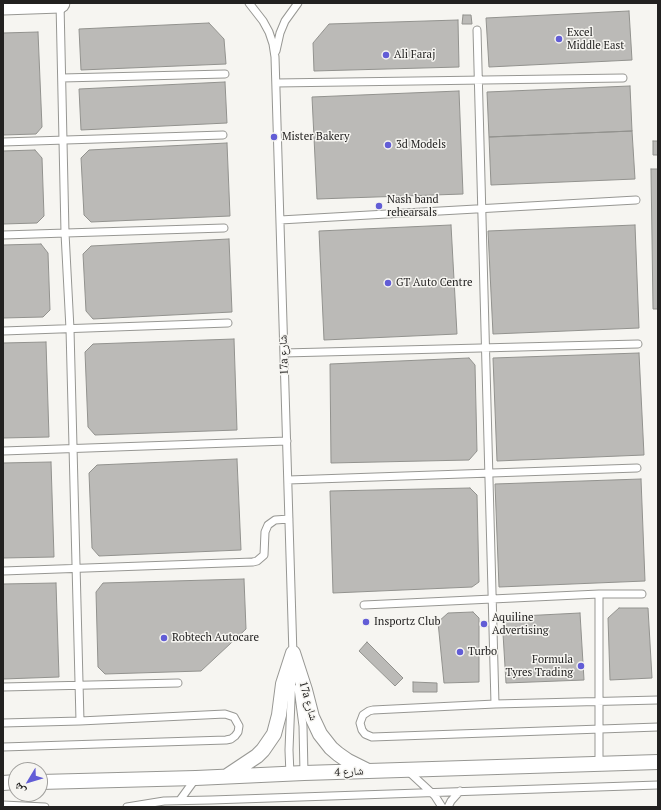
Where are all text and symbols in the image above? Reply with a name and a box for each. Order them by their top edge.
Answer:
place label: Excel Middle East [567,26,624,52]
marker: Excel Middle East [554,34,564,44]
place label: Ali Faraj [394,48,435,62]
marker: Ali Faraj [381,50,391,60]
place label: Mister Bakery [282,130,349,144]
marker: Mister Bakery [269,132,279,142]
place label: 3d Models [396,138,446,152]
marker: 3d Models [383,140,393,150]
place label: Nash band rehearsals [387,193,439,219]
marker: Nash band rehearsals [374,201,384,211]
place label: GT Auto Centre [396,276,472,290]
marker: GT Auto Centre [383,278,393,288]
street label: 17a شارع [277,335,291,375]
place label: Aquiline Advertising [492,611,549,637]
place label: Insportz Club [374,615,441,629]
marker: Insportz Club [361,617,371,627]
marker: Aquiline Advertising [479,619,489,629]
place label: Robtech Autocare [172,631,259,645]
marker: Robtech Autocare [159,633,169,643]
place label: Turbo [468,645,497,659]
marker: Turbo [455,647,465,657]
place label: Formula Tyres Trading [505,653,573,679]
marker: Formula Tyres Trading [576,661,586,671]
street label: 17a شارع [296,680,320,722]
north arrow [8,762,48,802]
street label: شارع 4 [334,765,364,779]
text: ش [10,780,28,798]

